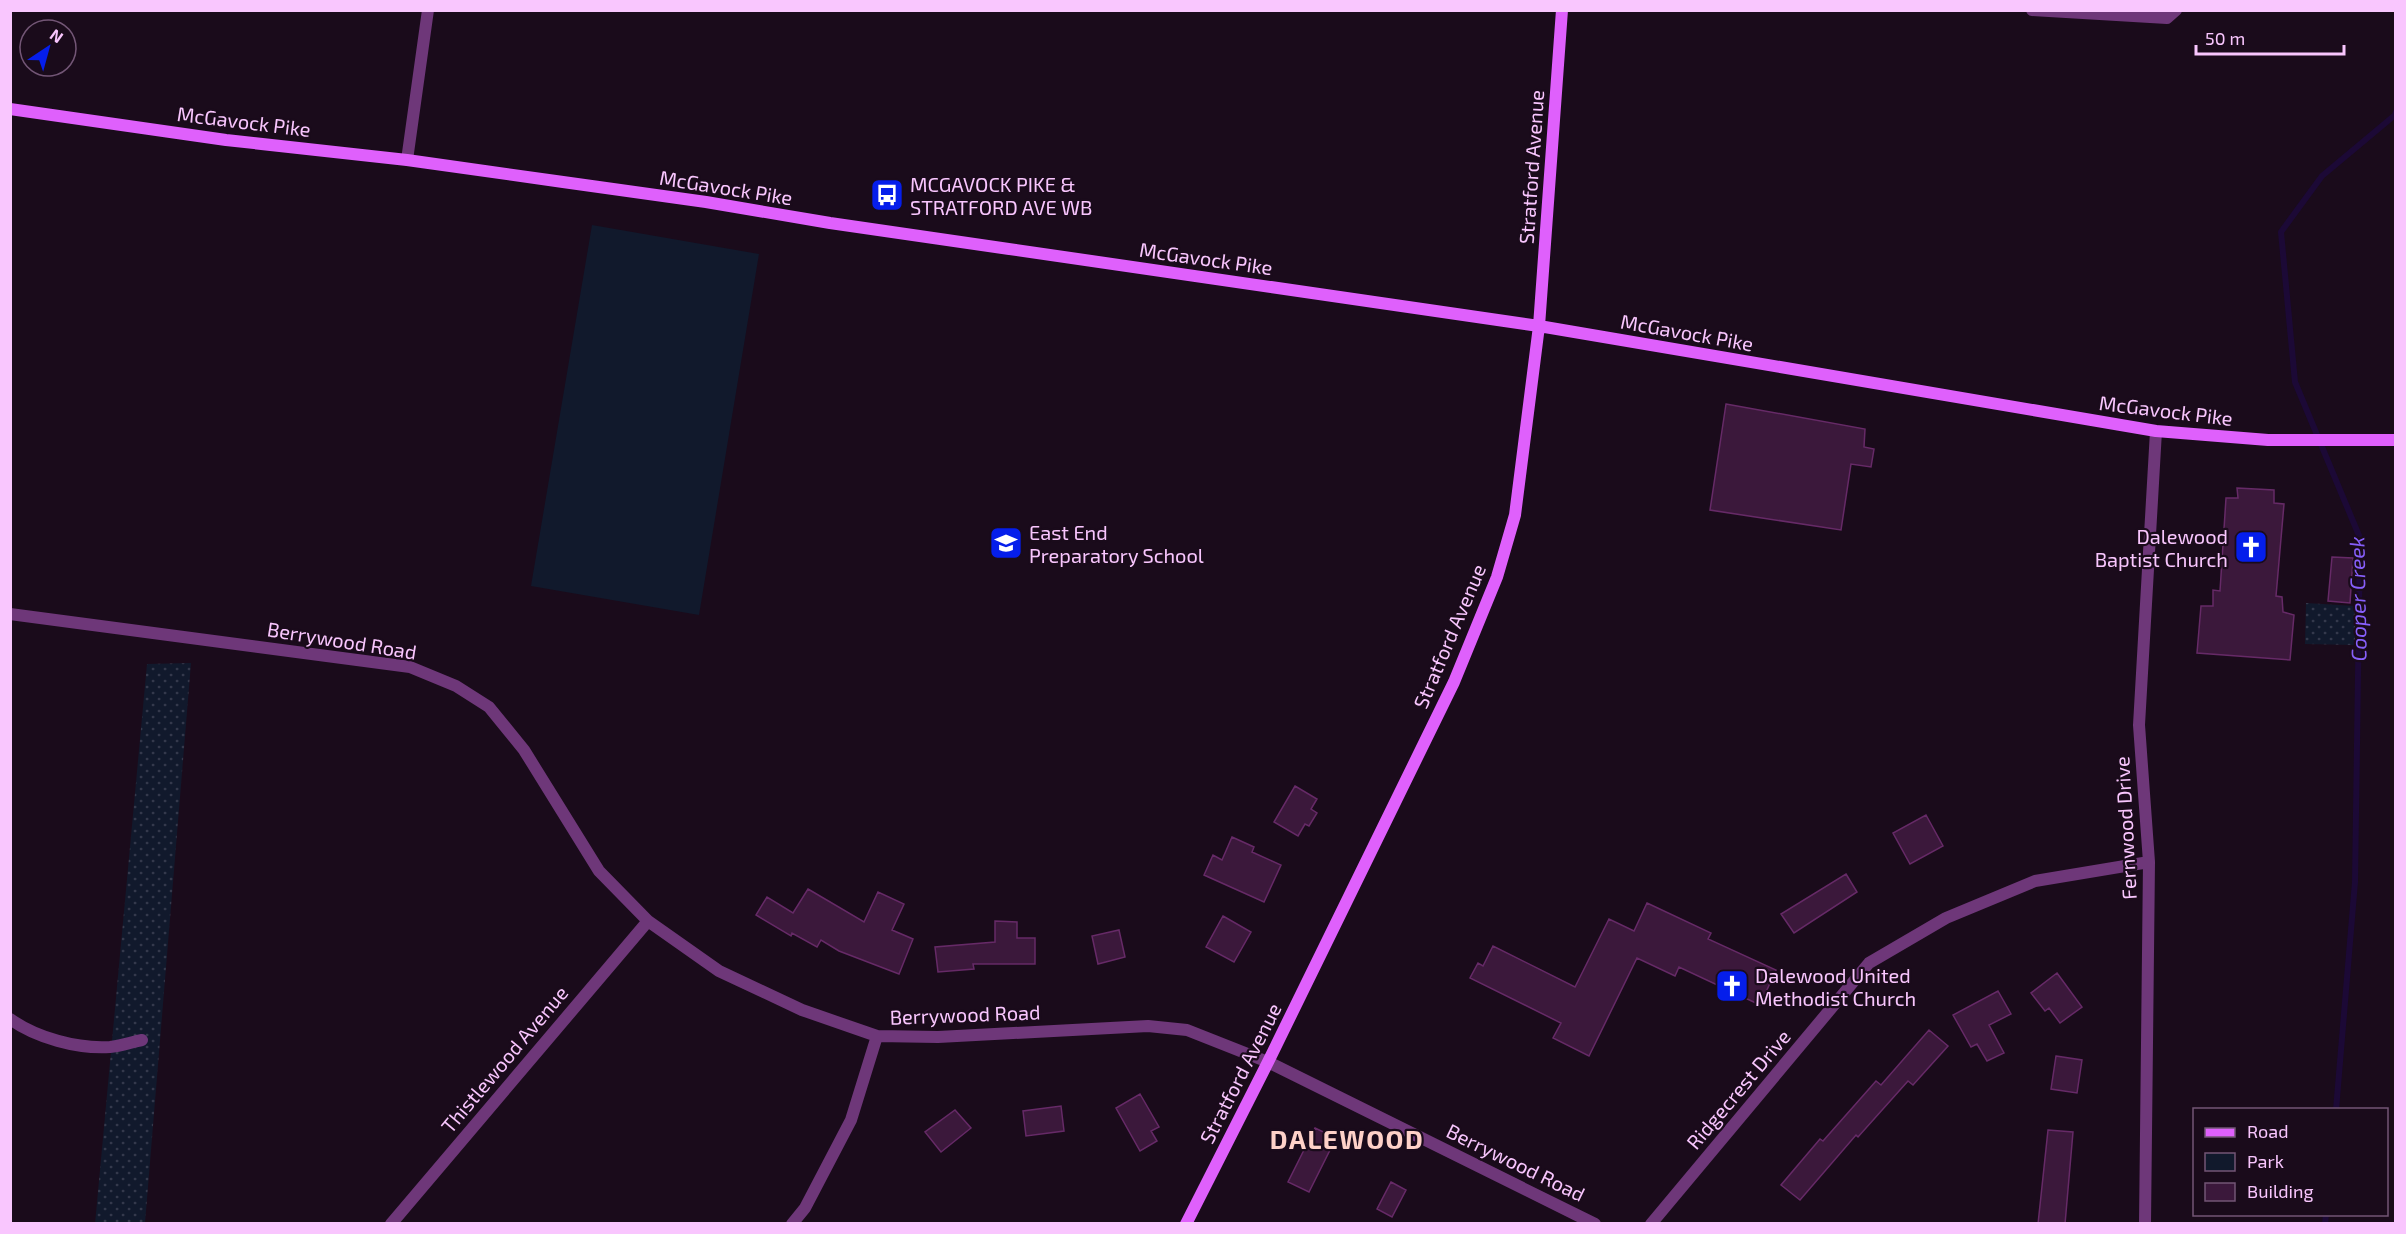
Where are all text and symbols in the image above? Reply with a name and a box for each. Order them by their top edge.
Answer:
north arrow [18,18,78,78]
scale bar [2196,18,2344,56]
text: N [47,24,67,47]
text: 50 m [2205,27,2245,49]
street label: Stratford Avenue [1514,89,1548,245]
street label: McGavock Pike [176,101,312,141]
street label: McGavock Pike [658,165,794,209]
place label: MCGAVOCK PIKE & STRATFORD AVE WB [910,172,1092,219]
bus stop icon: MCGAVOCK PIKE & STRATFORD AVE WB [869,177,905,213]
street label: McGavock Pike [1138,237,1274,279]
street label: McGavock Pike [1619,309,1755,355]
street label: McGavock Pike [2098,390,2234,430]
place label: East End Preparatory School [1029,520,1204,567]
place label: Dalewood Baptist Church [2095,524,2228,571]
school or university icon: East End Preparatory School [988,525,1024,561]
church icon: Dalewood Baptist Church [2233,529,2269,565]
water label: Cooper Creek [2343,536,2371,662]
street label: Stratford Avenue [1408,560,1490,712]
street label: Berrywood Road [266,616,418,664]
street label: Fernwood Drive [2109,756,2141,900]
place label: Dalewood United Methodist Church [1755,963,1916,1010]
church icon: Dalewood United Methodist Church [1714,968,1750,1004]
street label: Thistlewood Avenue [436,981,572,1137]
street label: Berrywood Road [889,999,1041,1029]
street label: Stratford Avenue [1194,999,1286,1147]
street label: Ridgecrest Drive [1681,1024,1795,1154]
legend [2193,1108,2388,1216]
street label: Berrywood Road [1443,1118,1589,1206]
text: Road [2247,1120,2288,1142]
district label: DALEWOOD [1270,1123,1424,1154]
text: Park [2247,1150,2284,1172]
text: Building [2247,1180,2314,1202]

